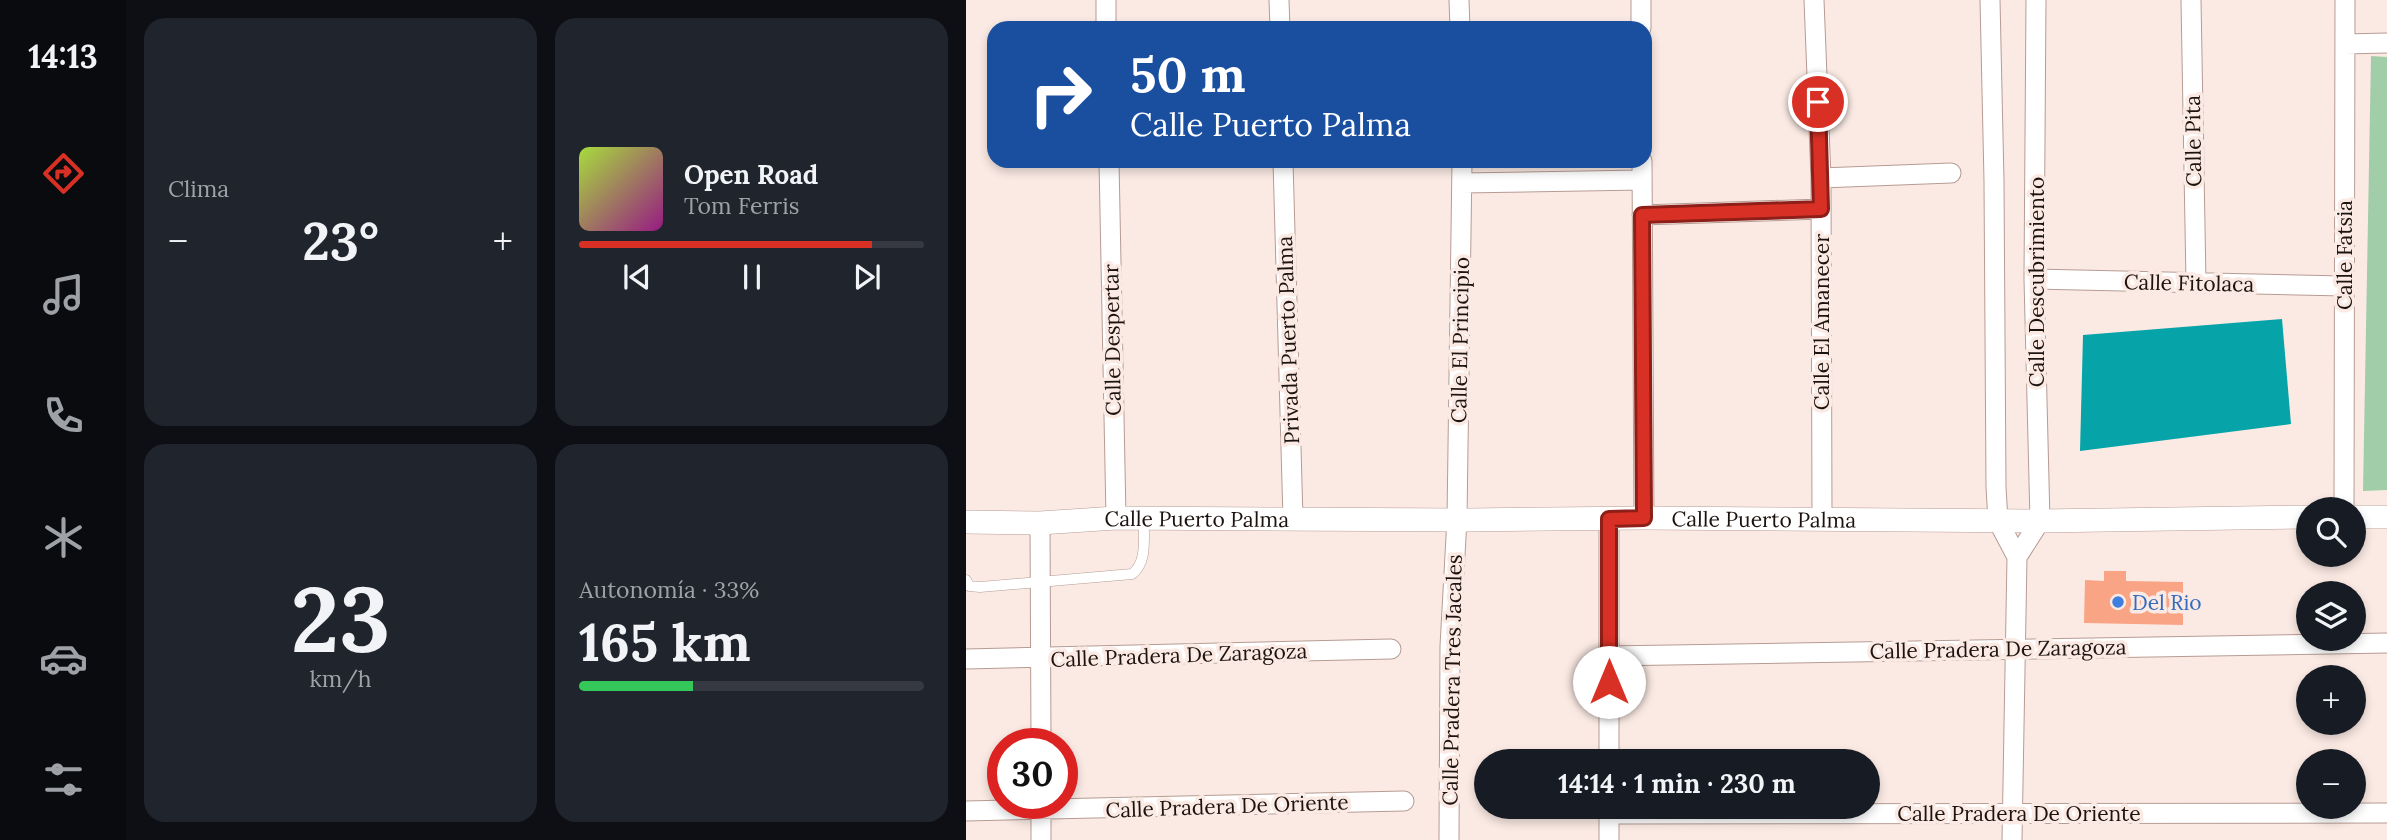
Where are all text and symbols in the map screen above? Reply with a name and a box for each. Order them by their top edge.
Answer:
text: 14:13 [28,36,98,77]
text: 50 m [1130,43,1246,105]
icon: right [1015,49,1106,140]
pin [1788,72,1848,132]
icon: arrive [1799,83,1837,121]
street label: Calle Pita [2179,95,2207,187]
text: Calle Puerto Palma [1130,104,1411,145]
icon: directions [39,149,88,198]
text: Open Road [684,158,818,191]
text: Clima [168,174,229,203]
street label: Calle Descubrimiento [2023,177,2050,387]
text: Tom Ferris [684,191,799,220]
street label: Calle Fatsia [2331,200,2358,310]
text: 23° [302,208,379,274]
text: − [168,217,188,265]
text: + [493,217,513,265]
street label: Calle El Amanecer [1808,234,1835,410]
street label: Privada Puerto Palma [1271,235,1305,445]
street label: Calle El Principio [1445,257,1475,423]
icon: previous [618,258,656,296]
icon: pause [733,258,771,296]
icon: next [848,258,886,296]
street label: Calle Despertar [1097,264,1127,416]
street label: Calle Fitolaca [2124,268,2255,298]
icon: music [39,270,88,319]
icon: phone [39,391,88,440]
map controls [2296,497,2366,819]
button: search [2296,497,2366,567]
street label: Calle Puerto Palma [1104,504,1289,532]
street label: Calle Puerto Palma [1671,505,1856,533]
icon: climate [39,513,88,562]
street label: Calle Pradera Tres Jacales [1436,554,1468,806]
text: 23 [291,560,390,677]
text: Autonomía · 33% [579,575,759,604]
button: layers [2296,581,2366,651]
place label: Del Rio [2132,589,2202,616]
marker: Del Rio [2110,594,2126,610]
text: 165 km [579,609,751,675]
street label: Calle Pradera De Zaragoza [1869,633,2127,665]
icon: car [39,634,88,683]
street label: Calle Pradera De Zaragoza [1050,637,1308,673]
position arrow [1572,645,1646,719]
text: km/h [309,664,372,693]
button: + [2296,665,2366,735]
speed limit sign: 30 [987,728,1078,819]
button: − [2296,749,2366,819]
icon: filters [39,755,88,804]
text: 14:14 · 1 min · 230 m [1558,767,1796,800]
street label: Calle Pradera De Oriente [1105,788,1349,824]
street label: Calle Pradera De Oriente [1897,800,2141,827]

